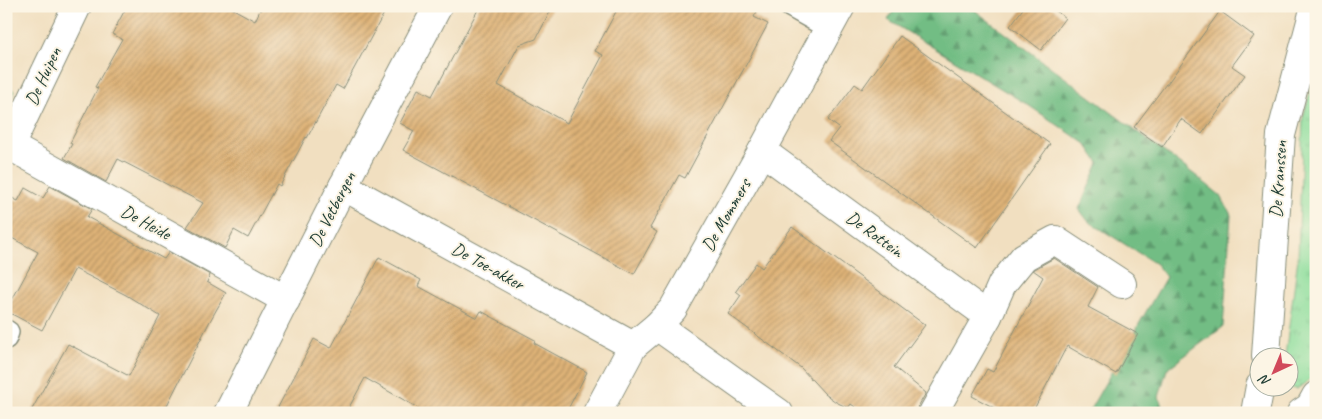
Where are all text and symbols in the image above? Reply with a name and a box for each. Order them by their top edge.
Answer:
street label: De Huipen [20,43,66,109]
street label: De Kranssen [1264,139,1292,218]
street label: De Vetbergen [304,167,361,250]
street label: De Mommers [697,173,756,255]
street label: De Heide [117,200,176,245]
street label: De Rottein [842,206,909,263]
street label: De Toe-akker [448,237,529,296]
north arrow [1250,346,1300,396]
text: N [1255,370,1274,390]

